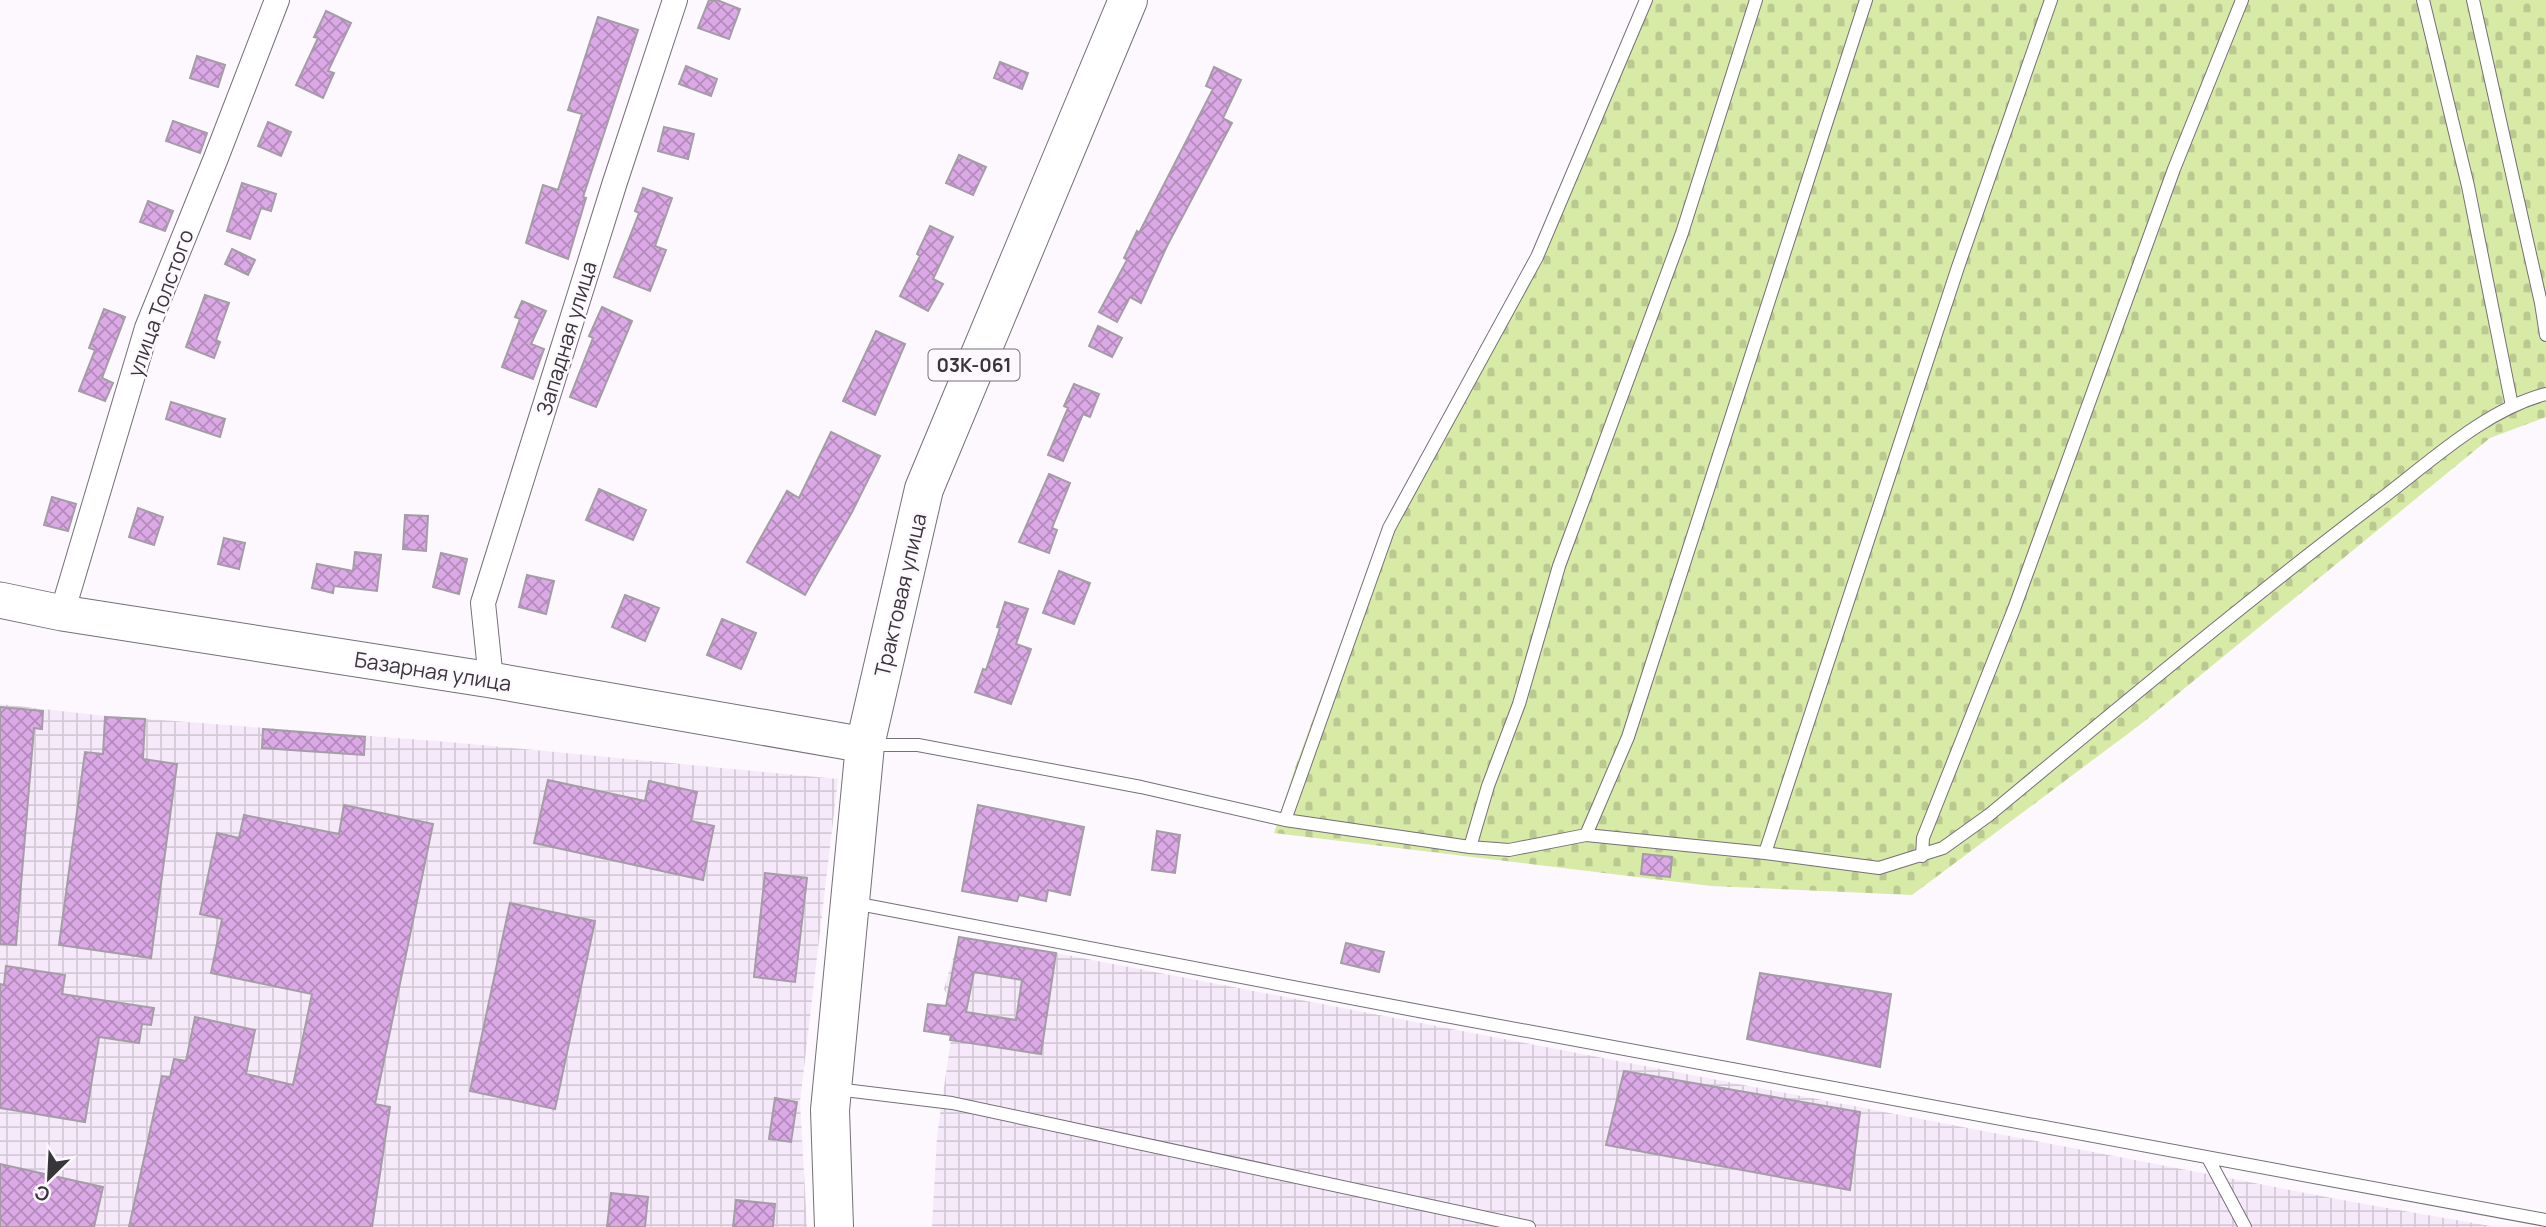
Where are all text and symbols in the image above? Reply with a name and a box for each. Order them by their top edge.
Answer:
street label: улица Толстого [120,225,200,381]
street label: Западная улица [529,258,603,418]
road number: 03К-061 [928,350,1020,380]
street label: Трактовая улица [868,511,932,679]
street label: Базарная улица [353,645,513,697]
north arrow [14,1143,84,1213]
text: С [30,1179,54,1208]

